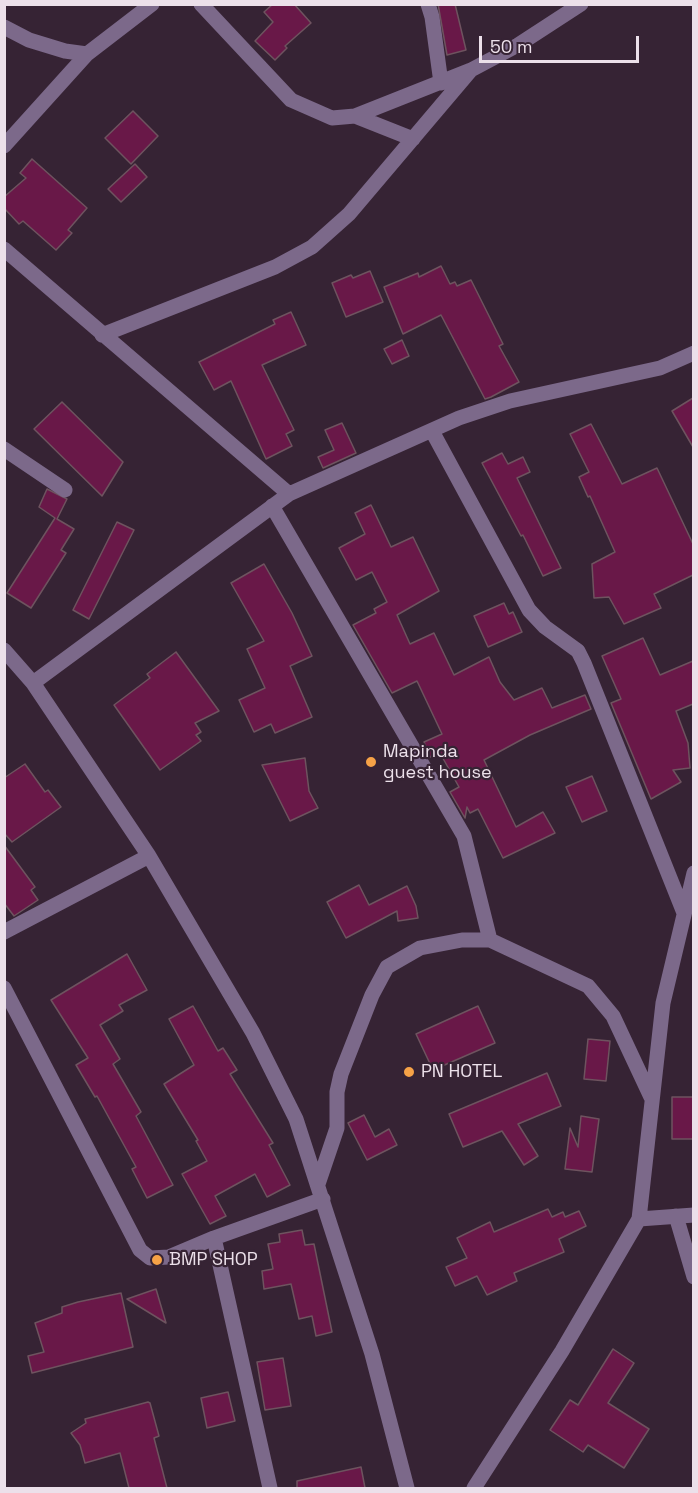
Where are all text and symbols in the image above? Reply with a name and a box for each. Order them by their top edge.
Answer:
scale bar [482,24,642,62]
text: 50 m [490,35,532,58]
place label: Mapinda guest house [383,741,492,783]
marker: Mapinda guest house [364,755,378,769]
place label: PN HOTEL [421,1061,502,1083]
marker: PN HOTEL [402,1065,416,1079]
place label: BMP SHOP [169,1249,258,1271]
marker: BMP SHOP [150,1253,164,1267]

